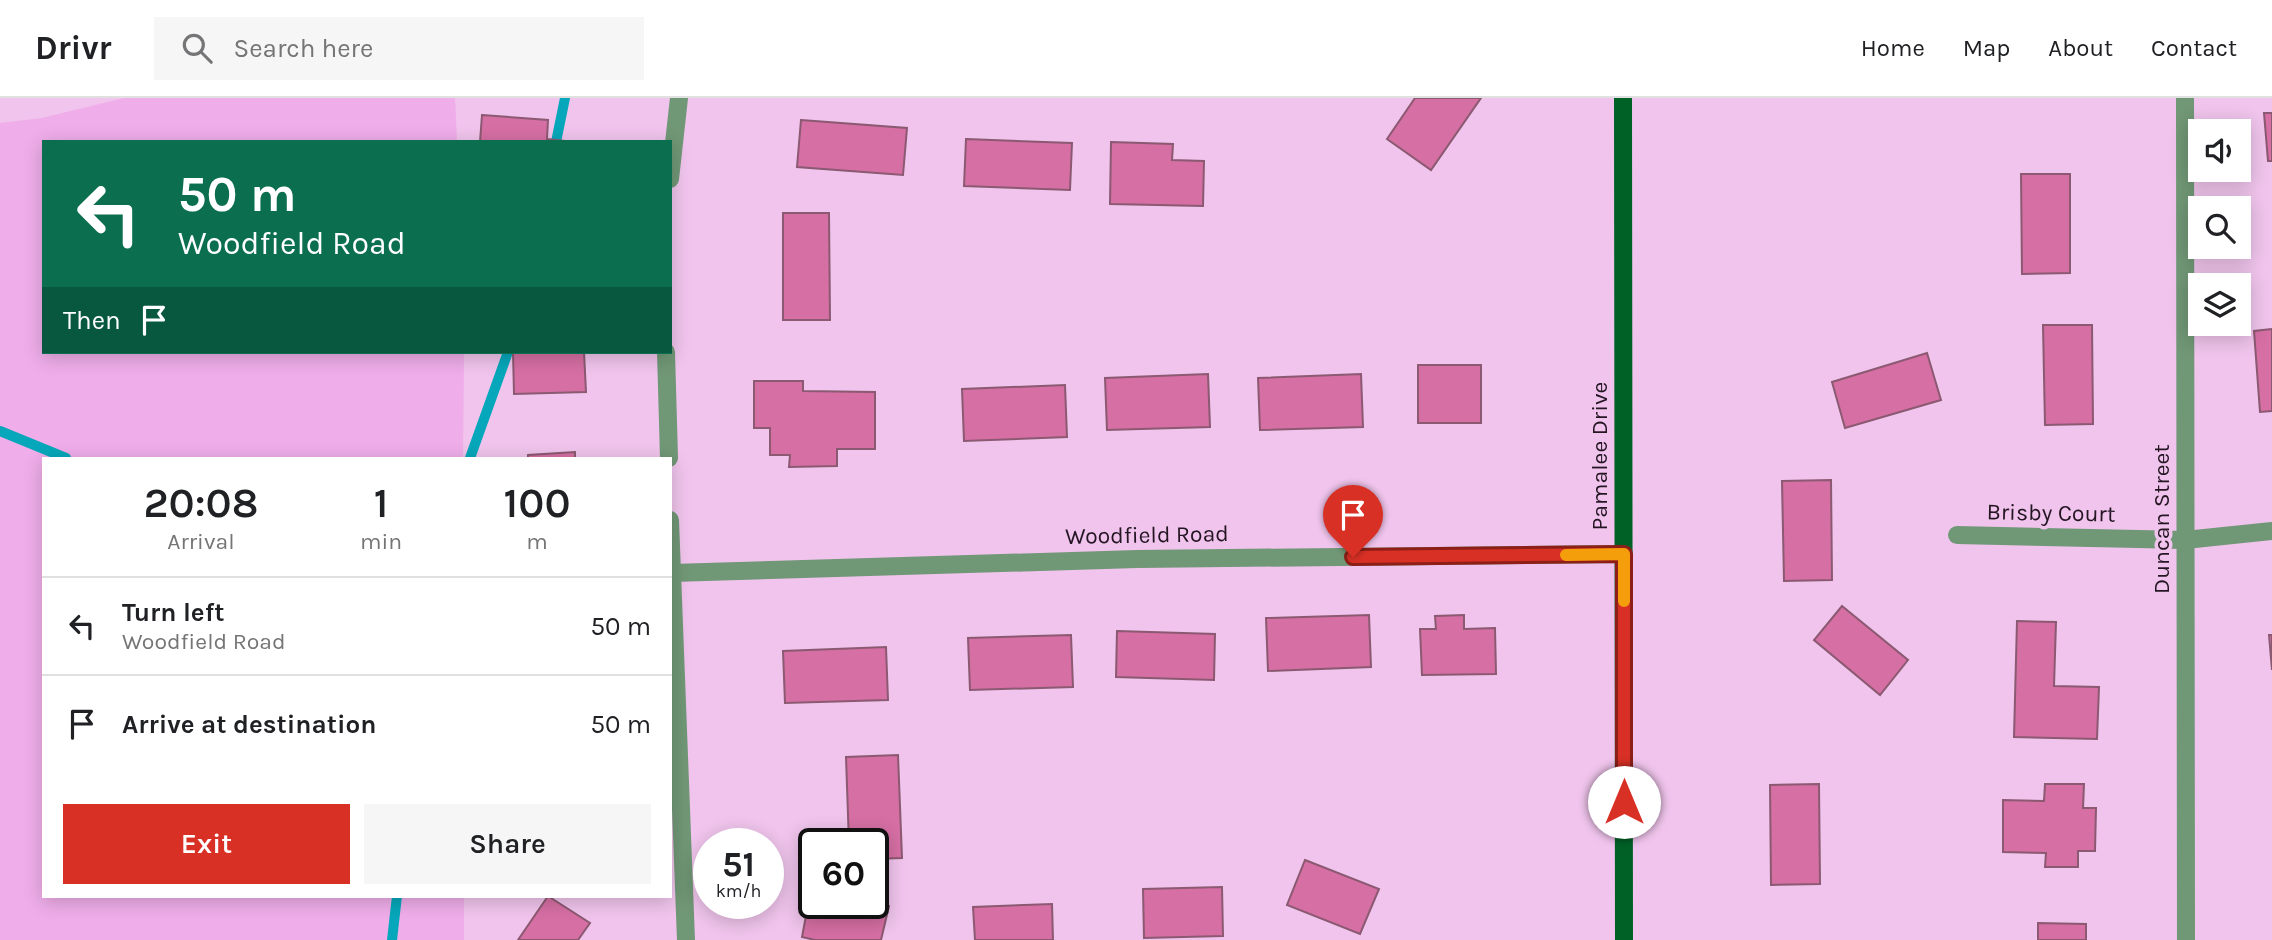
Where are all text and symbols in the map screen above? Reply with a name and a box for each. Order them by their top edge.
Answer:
search box [154,17,644,80]
text: Drivr [35,29,112,67]
icon: search [178,29,216,67]
text: Search here [234,33,373,64]
text: Home [1861,34,1925,62]
text: Map [1963,34,2010,62]
text: About [2048,34,2113,62]
text: Contact [2151,34,2237,62]
map controls [2188,119,2251,336]
button: sound [2188,119,2251,182]
text: 50 m [178,166,296,223]
icon: left [63,168,154,259]
button: search [2188,196,2251,259]
text: Woodfield Road [178,225,406,262]
button: layers [2188,273,2251,336]
icon: arrive [135,301,173,339]
text: Then [63,305,121,336]
street label: Pamalee Drive [1586,382,1613,530]
street label: Duncan Street [2148,444,2175,594]
text: 20:08 [143,478,258,528]
text: 1 [374,478,388,528]
text: 100 [504,478,571,528]
pin [1323,485,1383,557]
icon: arrive [1334,496,1372,534]
street label: Brisby Court [1986,498,2116,528]
street label: Woodfield Road [1065,520,1229,550]
text: Arrival [167,528,235,555]
text: min [360,528,402,555]
text: m [526,528,548,555]
text: Turn left [122,597,224,628]
icon: left [63,607,101,645]
text: 50 m [590,611,651,642]
text: Woodfield Road [122,628,286,655]
icon: arrive [63,705,101,743]
text: Arrive at destination [122,709,376,740]
text: 50 m [590,709,651,740]
position arrow [1587,765,1661,839]
button: Exit [63,804,350,884]
button: Share [364,804,651,884]
speed limit sign: 60 [798,828,889,919]
text: 51 [722,844,755,885]
text: km/h [716,880,761,902]

